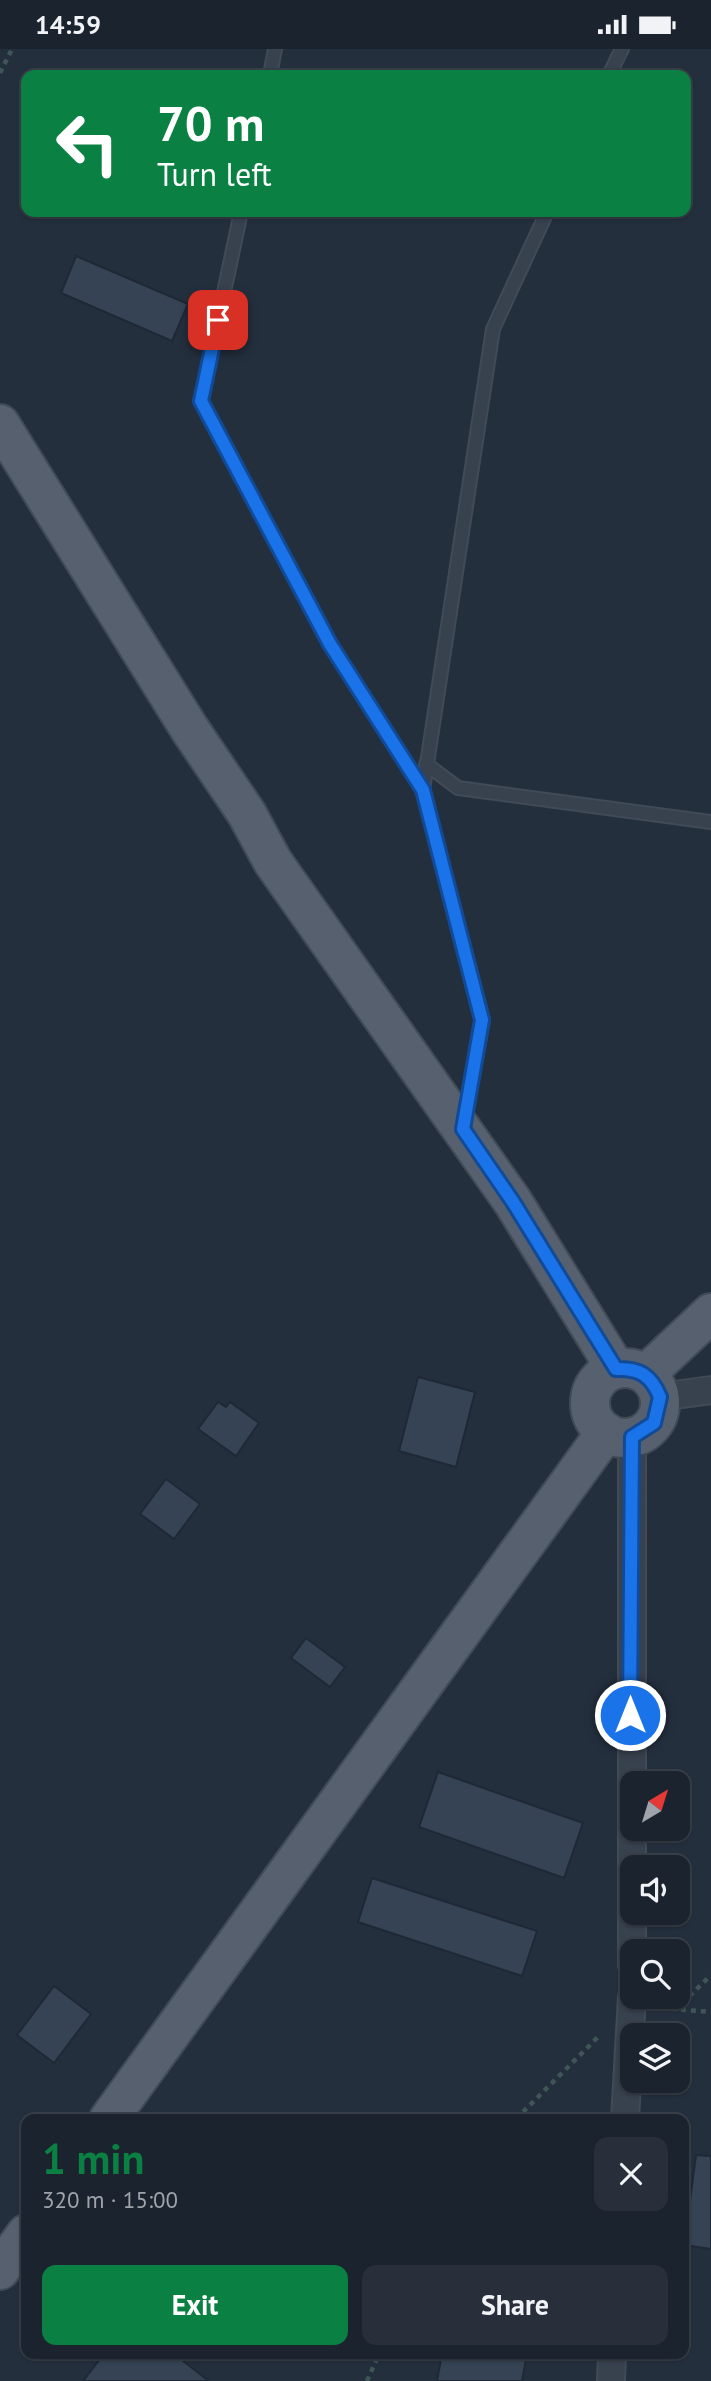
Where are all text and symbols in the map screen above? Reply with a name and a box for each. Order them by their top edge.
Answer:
text: 14:59 [35,8,101,41]
text: 70 m [157,91,264,155]
icon: left [42,98,133,189]
text: Turn left [157,153,272,195]
pin [188,290,248,350]
icon: arrive [199,301,237,339]
position arrow [593,1678,667,1752]
north arrow [620,1771,690,1841]
map controls [620,1771,690,2093]
button: sound [620,1855,690,1925]
button: search [620,1939,690,2009]
button: layers [620,2023,690,2093]
text: 1 min [42,2131,144,2186]
button: close [594,2137,668,2211]
text: 320 m · 15:00 [42,2185,178,2214]
button: Exit [42,2265,348,2345]
button: Share [362,2265,668,2345]

